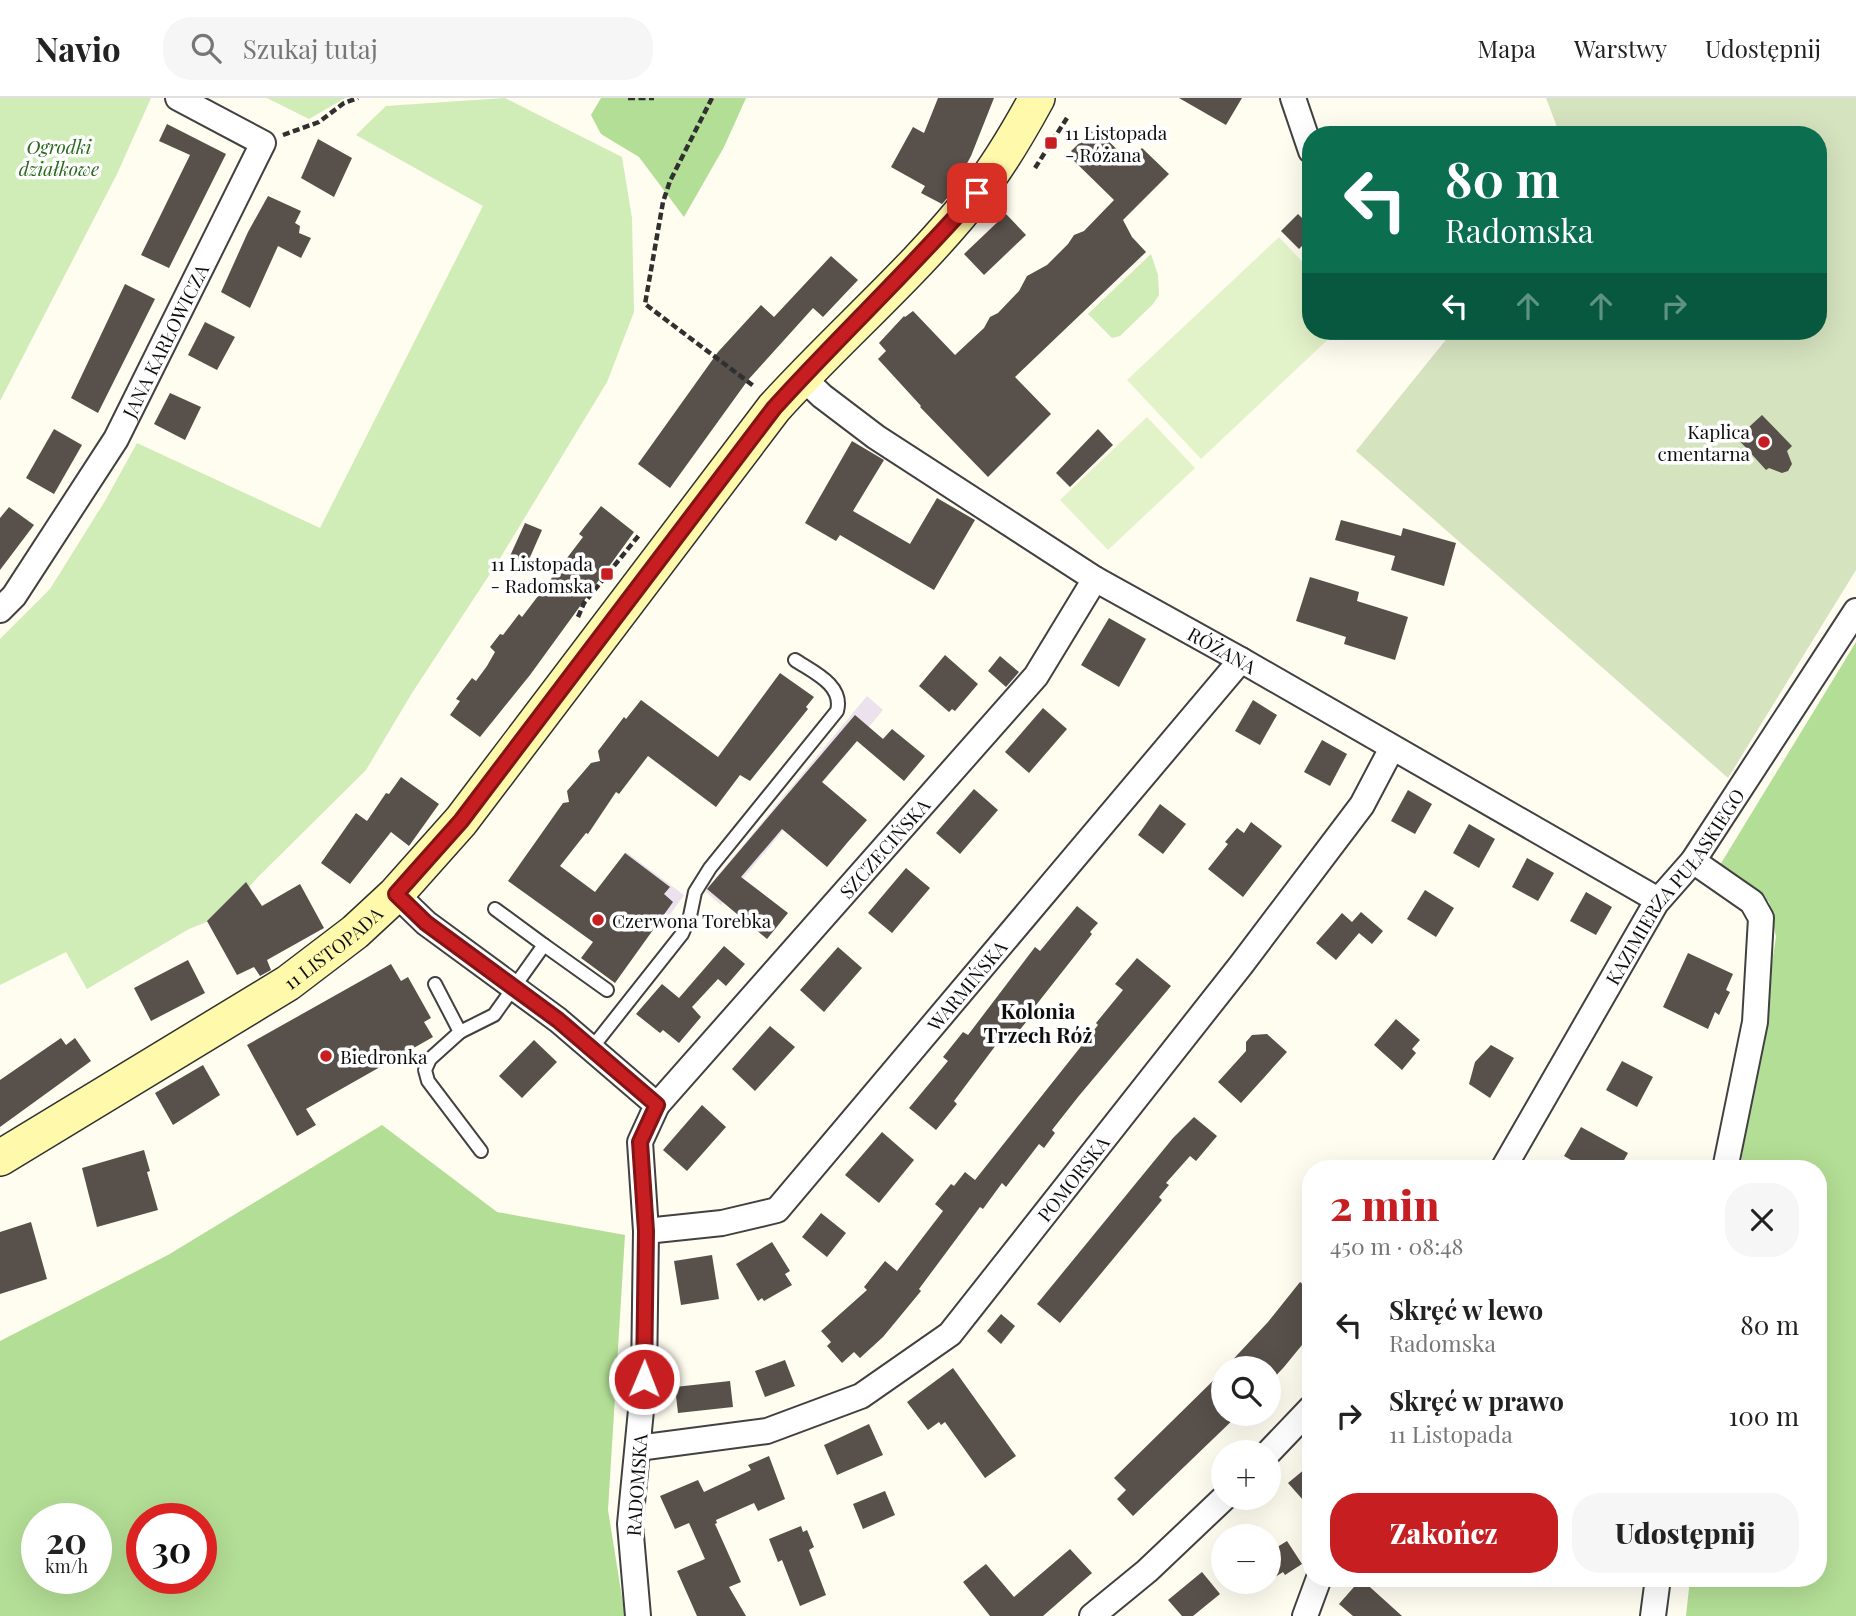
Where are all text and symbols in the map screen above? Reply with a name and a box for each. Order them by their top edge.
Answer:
search box [163,17,653,80]
text: Navio [35,26,121,70]
icon: search [187,29,225,67]
text: Szukaj tutaj [243,31,378,66]
text: Mapa [1477,32,1536,64]
text: Warstwy [1574,32,1667,64]
text: Udostępnij [1705,32,1821,64]
place label: 11 Listopada - Różana [1065,119,1168,167]
park label: Ogrodki działkowe [19,133,99,181]
marker: 11 Listopada - Różana [1043,135,1059,151]
text: 80 m [1445,145,1560,210]
icon: left [1330,154,1421,245]
pin [947,163,1007,223]
icon: arrive [958,174,996,212]
text: Radomska [1445,208,1594,251]
street label: JANA KARŁOWICZA [115,258,215,423]
icon: left [1436,287,1474,325]
icon: ahead [1509,287,1547,325]
icon: ahead [1582,287,1620,325]
icon: right [1655,287,1693,325]
place label: Kaplica cmentarna [1657,418,1751,466]
marker: Kaplica cmentarna [1756,434,1772,450]
place label: 11 Listopada - Radomska [490,550,594,598]
marker: 11 Listopada - Radomska [599,566,615,582]
street label: RÓŻANA [1183,620,1262,680]
street label: KAZIMIERZA PUŁASKIEGO [1599,783,1750,989]
street label: SZCZECIŃSKA [833,792,936,903]
street label: 11 LISTOPADA [278,900,389,995]
place label: Czerwona Torebka [612,907,772,933]
marker: Czerwona Torebka [590,912,606,928]
street label: WARMIŃSKA [920,934,1013,1037]
district label: Kolonia Trzech Róż [984,996,1092,1048]
place label: Biedronka [340,1043,428,1069]
marker: Biedronka [318,1048,334,1064]
street label: POMORSKA [1031,1129,1115,1227]
text: 2 min [1330,1176,1439,1232]
button: close [1725,1183,1799,1257]
text: 450 m · 08:48 [1330,1230,1464,1261]
text: Skręć w lewo [1389,1292,1543,1327]
icon: left [1330,1306,1368,1344]
text: 80 m [1740,1307,1799,1342]
text: Radomska [1389,1327,1496,1358]
position arrow [607,1342,681,1416]
map controls [1211,1356,1281,1594]
button: search [1211,1356,1281,1426]
text: Skręć w prawo [1389,1383,1564,1418]
icon: right [1330,1397,1368,1435]
text: 100 m [1729,1398,1799,1433]
text: 11 Listopada [1389,1418,1513,1449]
street label: RADOMSKA [619,1432,653,1537]
button: + [1211,1440,1281,1510]
button: Zakończ [1330,1493,1558,1573]
button: Udostępnij [1572,1493,1799,1573]
speed limit sign: 30 [126,1503,217,1594]
text: 20 [46,1516,87,1563]
button: − [1211,1524,1281,1594]
text: km/h [45,1554,88,1578]

